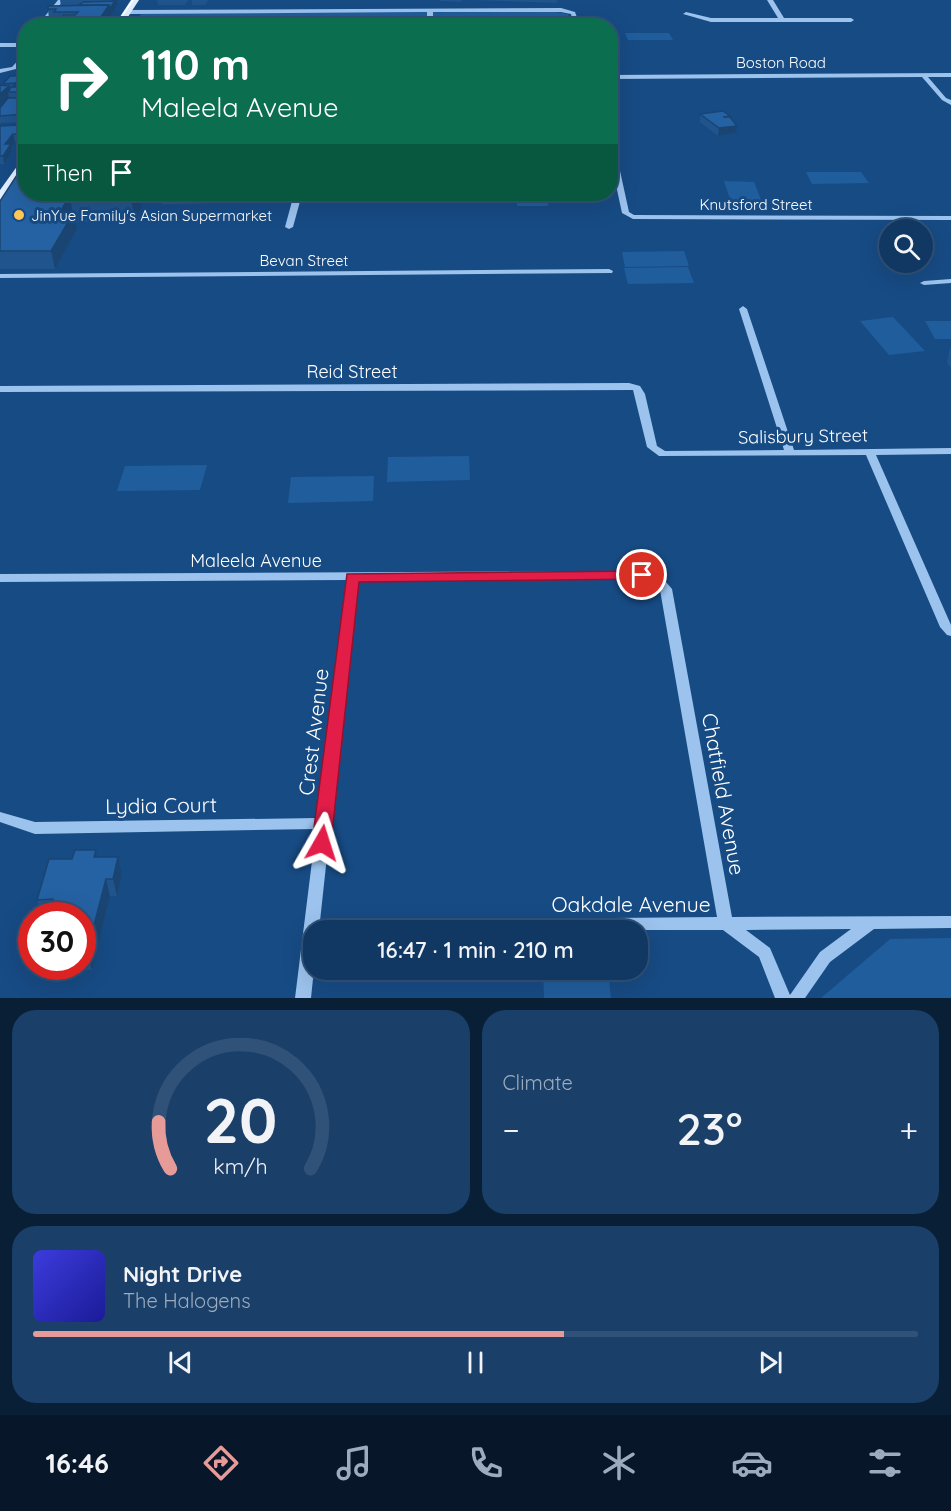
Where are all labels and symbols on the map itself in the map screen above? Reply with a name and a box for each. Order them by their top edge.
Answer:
street label: Boston Road [736,53,826,72]
street label: Knutsford Street [699,195,813,214]
place label: JinYue Family's Asian Supermarket [31,206,272,225]
marker: JinYue Family's Asian Supermarket [12,208,26,222]
street label: Bevan Street [260,251,348,270]
street label: Reid Street [306,360,398,383]
street label: Salisbury Street [738,423,868,449]
street label: Maleela Avenue [190,549,322,572]
pin [616,549,667,600]
street label: Crest Avenue [292,667,334,797]
street label: Chatfield Avenue [697,711,751,877]
street label: Lydia Court [105,791,217,819]
position arrow [290,811,354,875]
street label: Oakdale Avenue [551,891,711,917]
speed limit sign: 30 [18,902,96,980]

